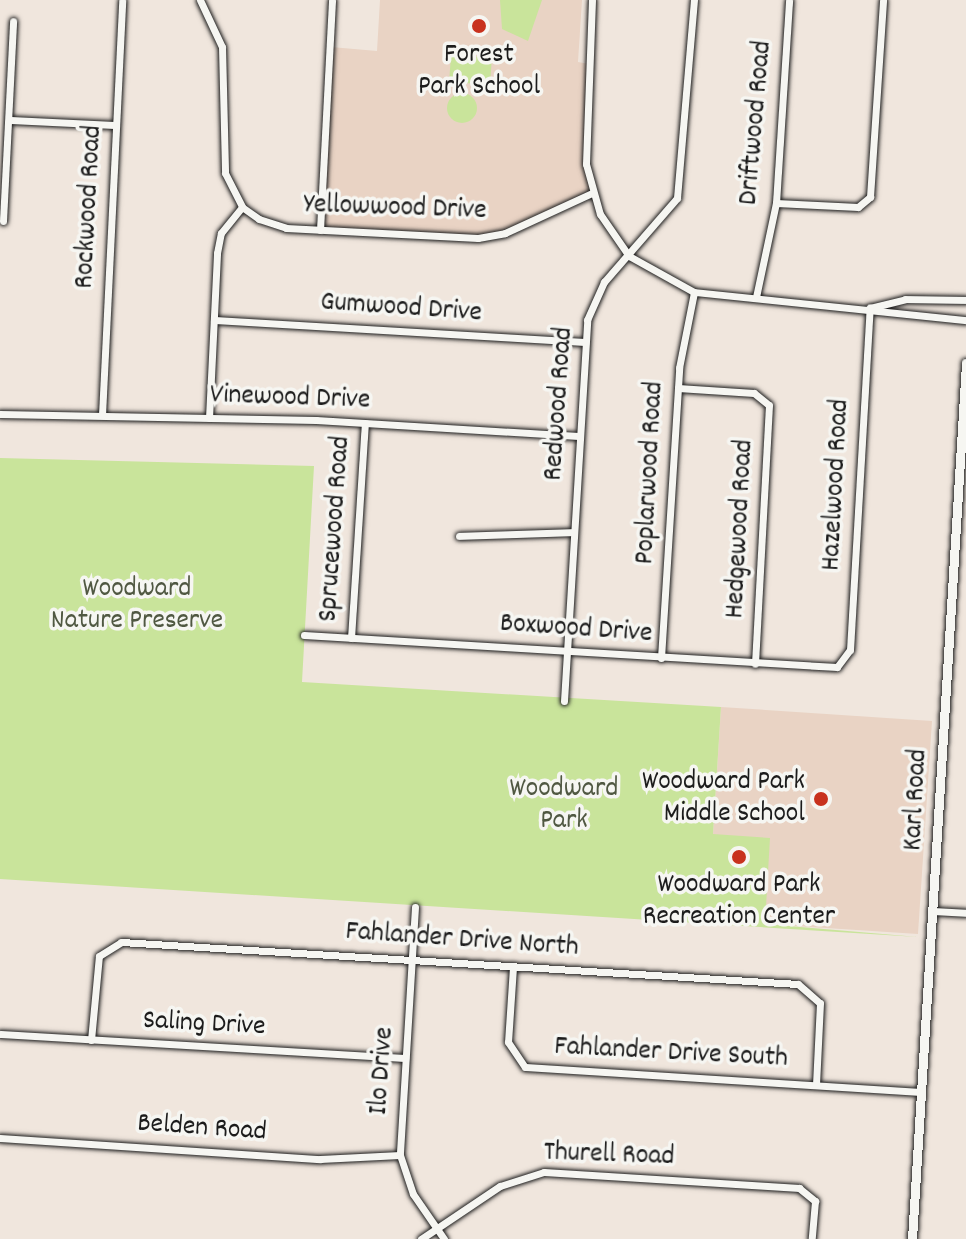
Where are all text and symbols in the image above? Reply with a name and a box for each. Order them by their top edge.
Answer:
marker: Forest Park School [470,17,488,35]
place label: Forest Park School [418,39,540,105]
street label: Driftwood Road [733,39,781,207]
street label: Rockwood Road [69,124,111,290]
street label: Yellowwood Drive [303,189,487,229]
street label: Gumwood Drive [319,287,483,331]
street label: Redwood Road [538,326,582,482]
street label: Vinewood Drive [209,379,371,419]
street label: Poplarwood Road [629,381,673,565]
street label: Hazelwood Road [816,398,858,572]
street label: Sprucewood Road [313,435,359,623]
street label: Hedgewood Road [720,439,762,619]
park label: Woodward Nature Preserve [51,573,223,639]
street label: Boxwood Drive [499,608,653,652]
street label: Karl Road [898,748,936,852]
place label: Woodward Park Middle School [642,766,805,832]
park label: Woodward Park [510,773,618,839]
marker: Woodward Park Middle School [812,790,830,808]
marker: Woodward Park Recreation Center [730,848,748,866]
place label: Woodward Park Recreation Center [643,869,835,935]
street label: Fahlander Drive North [344,916,580,966]
street label: Saling Drive [142,1005,266,1045]
street label: Ilo Drive [363,1026,403,1116]
street label: Fahlander Drive South [553,1031,789,1077]
street label: Belden Road [136,1108,268,1150]
street label: Thurell Road [543,1137,675,1175]

